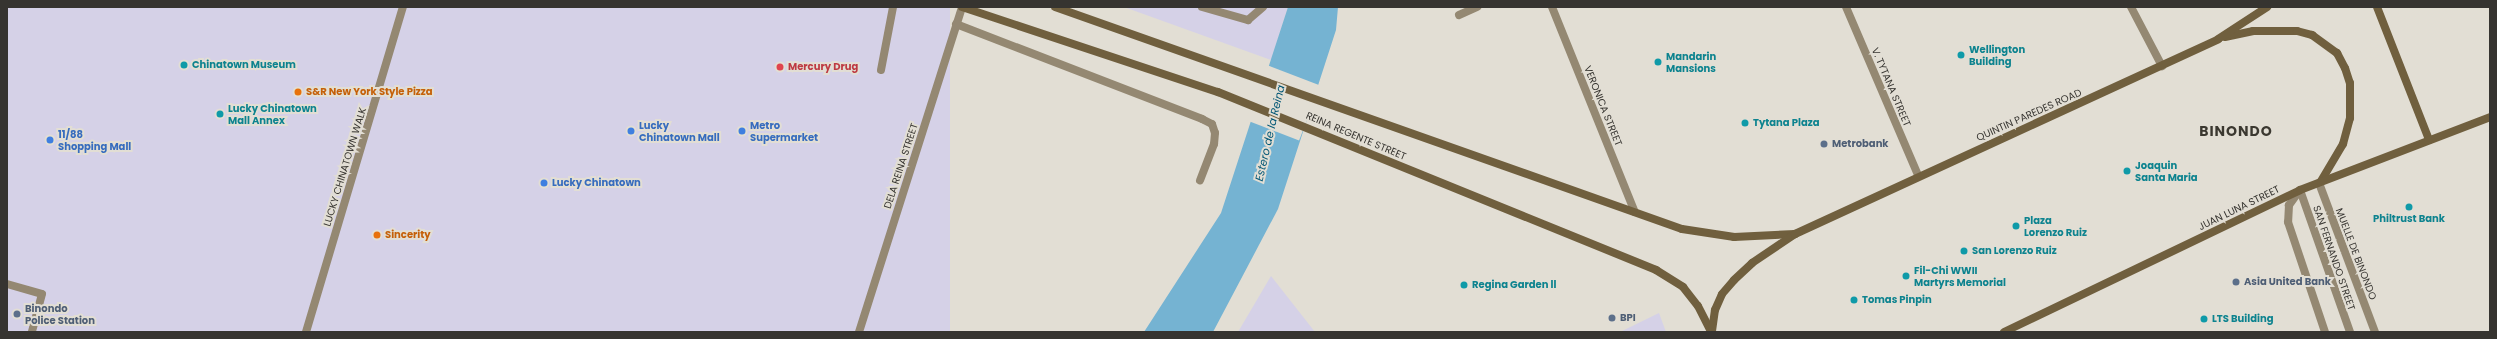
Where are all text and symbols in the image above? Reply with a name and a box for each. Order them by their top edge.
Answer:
place label: Wellington Building [1969,43,2025,66]
street label: V. TYTANA STREET [1869,46,1913,128]
place label: Mandarin Mansions [1666,50,1716,74]
marker: Wellington Building [1956,50,1966,60]
marker: Mandarin Mansions [1653,57,1663,67]
place label: Chinatown Museum [192,59,296,71]
marker: Chinatown Museum [179,60,189,70]
place label: Mercury Drug [788,61,858,73]
marker: Mercury Drug [775,62,785,72]
street label: VERONICA STREET [1581,64,1625,148]
water label: Estero de la Reina [1253,84,1287,182]
place label: S&R New York Style Pizza [306,86,433,98]
street label: QUINTIN PAREDES ROAD [1975,86,2083,144]
marker: S&R New York Style Pizza [293,87,303,97]
place label: Lucky Chinatown Mall Annex [228,102,317,126]
street label: LUCKY CHINATOWN WALK [321,106,369,228]
marker: Lucky Chinatown Mall Annex [215,109,225,119]
street label: REINA REGENTE STREET [1304,109,1408,163]
place label: Tytana Plaza [1753,117,1819,129]
marker: Tytana Plaza [1740,118,1750,128]
place label: Lucky Chinatown Mall [639,119,720,142]
place label: Metro Supermarket [750,119,818,142]
street label: DELA REINA STREET [882,122,920,210]
district label: BINONDO [2199,123,2273,139]
marker: Lucky Chinatown Mall [626,126,636,136]
marker: Metro Supermarket [737,126,747,136]
place label: 11/88 Shopping Mall [58,128,131,152]
marker: 11/88 Shopping Mall [45,135,55,145]
place label: Metrobank [1832,138,1889,150]
marker: Metrobank [1819,139,1829,149]
place label: Joaquin Santa Maria [2135,159,2198,182]
marker: Joaquin Santa Maria [2122,166,2132,176]
place label: Lucky Chinatown [552,177,641,189]
marker: Lucky Chinatown [539,178,549,188]
street label: JUAN LUNA STREET [2196,183,2282,233]
marker: Philtrust Bank [2404,202,2414,212]
street label: SAN FERNANDO STREET [2310,204,2358,312]
street label: MUELLE DE BINONDO [2333,206,2379,302]
place label: Philtrust Bank [2373,213,2445,225]
place label: Plaza Lorenzo Ruiz [2024,214,2087,238]
marker: Plaza Lorenzo Ruiz [2011,221,2021,231]
place label: Sincerity [385,229,431,241]
marker: Sincerity [372,230,382,240]
place label: San Lorenzo Ruiz [1972,245,2057,257]
marker: San Lorenzo Ruiz [1959,246,1969,256]
place label: Fil-Chi WWII Martyrs Memorial [1914,264,2006,288]
marker: Fil-Chi WWII Martyrs Memorial [1901,271,1911,281]
place label: Asia United Bank [2244,276,2331,288]
marker: Asia United Bank [2231,277,2241,287]
place label: Regina Garden ll [1472,279,1556,291]
marker: Regina Garden ll [1459,280,1469,290]
place label: Tomas Pinpin [1862,294,1932,306]
marker: Tomas Pinpin [1849,295,1859,305]
place label: Binondo Police Station [25,302,95,326]
marker: Binondo Police Station [12,309,22,319]
place label: BPI [1620,312,1636,324]
marker: BPI [1607,313,1617,323]
place label: LTS Building [2212,313,2273,325]
marker: LTS Building [2199,314,2209,324]

